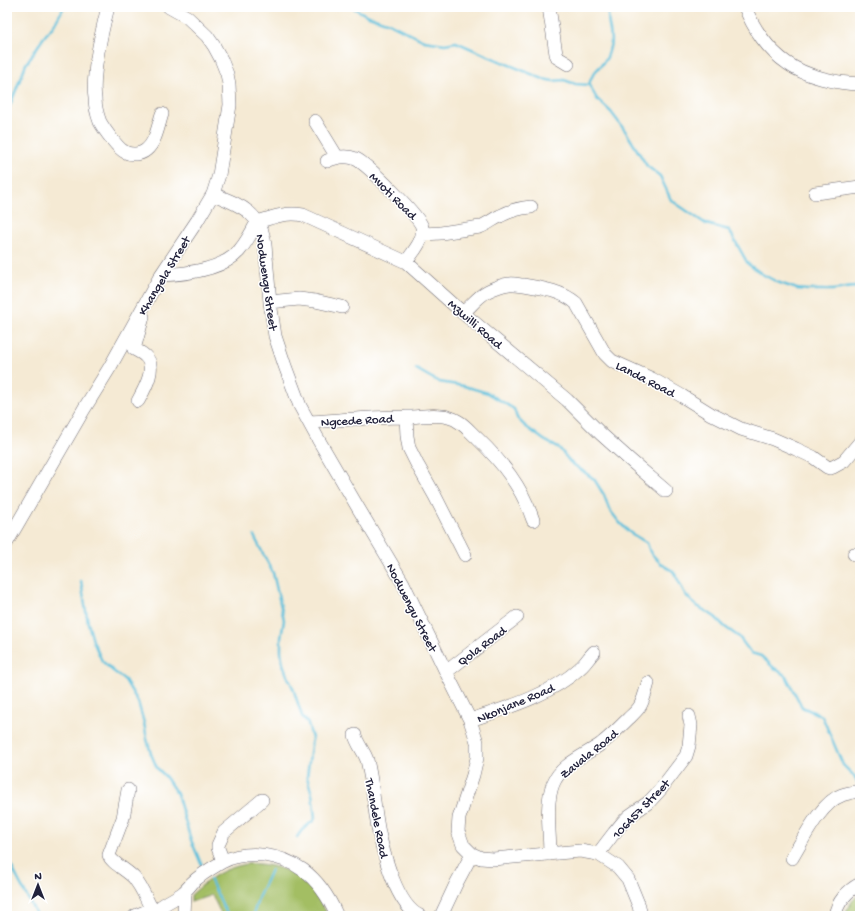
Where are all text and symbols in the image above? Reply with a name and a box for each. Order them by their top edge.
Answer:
street label: Mvoti Road [365,170,420,225]
street label: Khangela Street [136,233,195,318]
street label: Nodwengu Street [251,233,280,333]
street label: Mzwilli Road [444,297,506,354]
street label: Landa Road [613,359,678,402]
street label: Ngcede Road [320,412,395,431]
street label: Nodwengu Street [382,561,440,656]
street label: Qola Road [455,623,511,670]
street label: Nkonjane Road [475,681,558,727]
street label: Zavala Road [558,726,623,783]
street label: Thandele Road [360,776,391,861]
street label: 106457 Street [609,776,675,843]
north arrow [18,865,58,905]
text: N [34,871,42,883]

